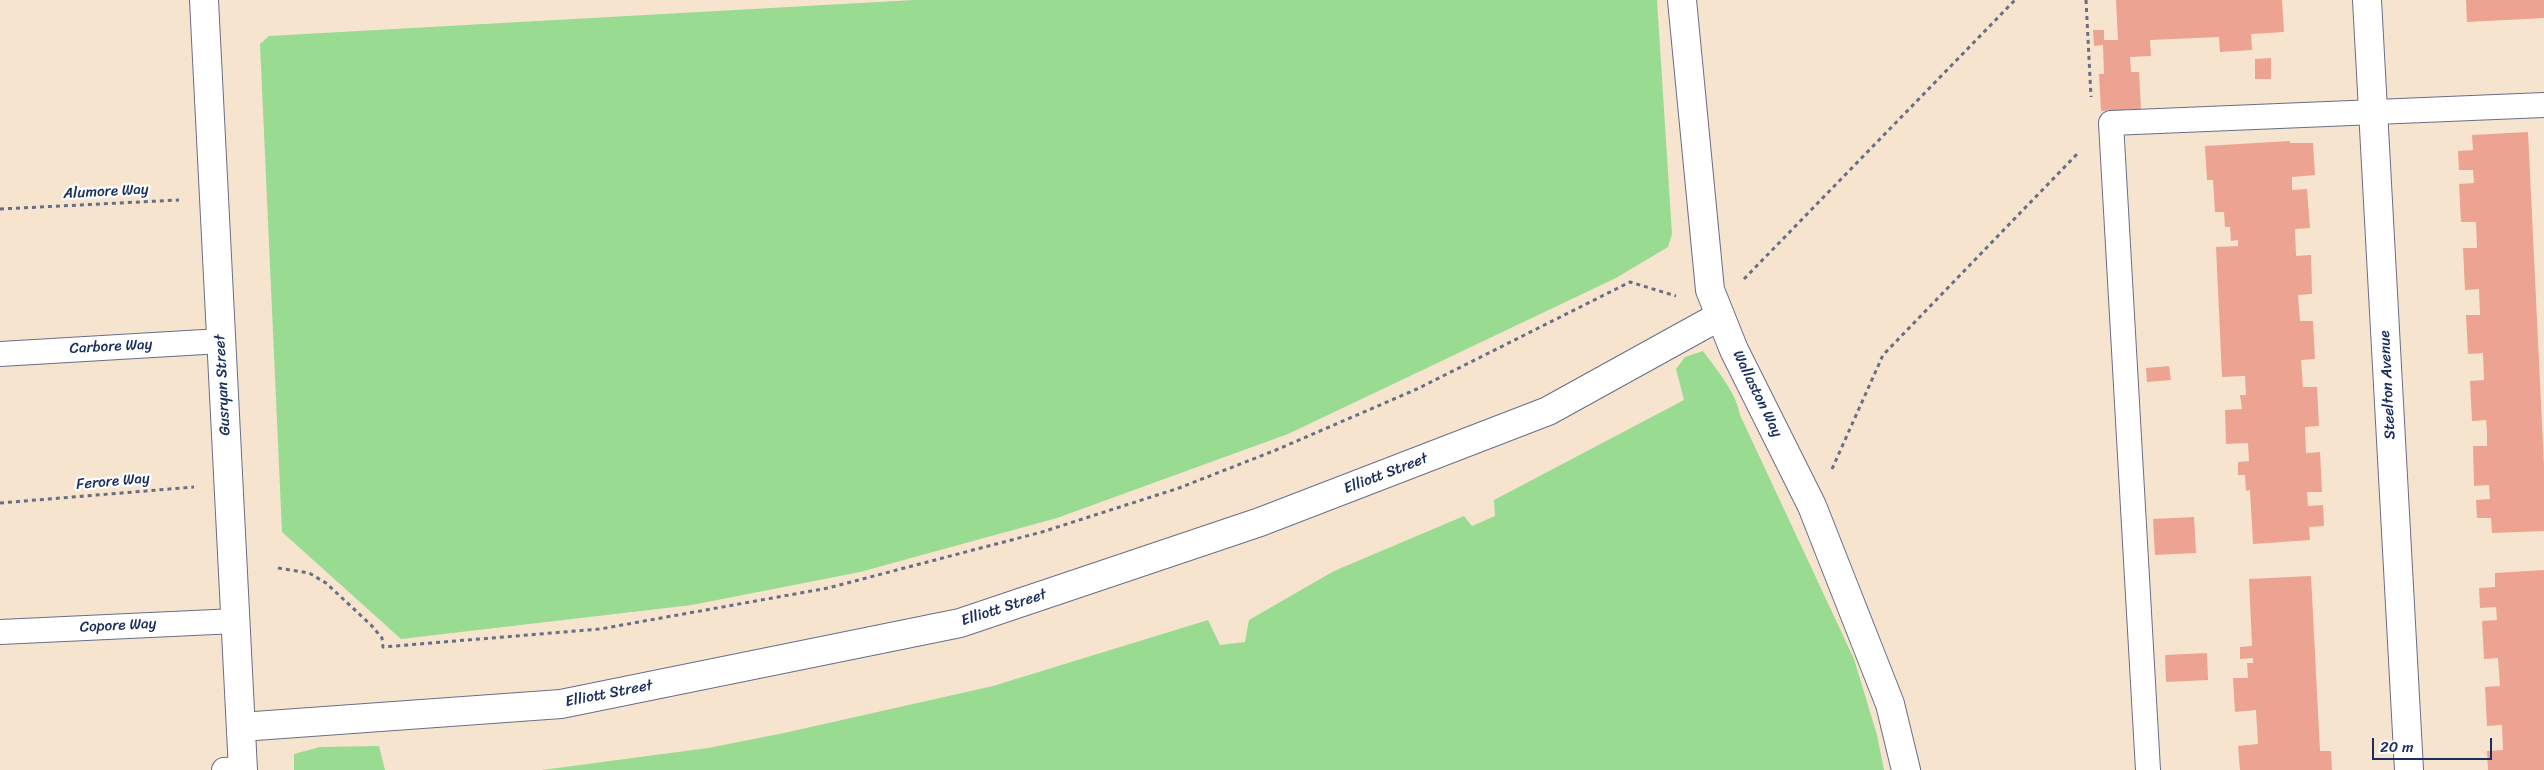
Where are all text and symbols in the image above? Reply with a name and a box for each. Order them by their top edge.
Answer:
street label: Alumore Way [63,181,149,203]
street label: Steelton Avenue [2376,330,2400,440]
street label: Gusryan Street [211,334,235,436]
street label: Carbore Way [69,336,153,358]
street label: Wallaston Way [1728,348,1786,440]
street label: Elliott Street [1341,450,1431,498]
street label: Ferore Way [75,470,151,494]
street label: Elliott Street [959,586,1049,630]
street label: Copore Way [79,615,157,637]
street label: Elliott Street [564,677,654,711]
scale bar [2374,728,2494,760]
text: 20 m [2380,734,2414,760]

